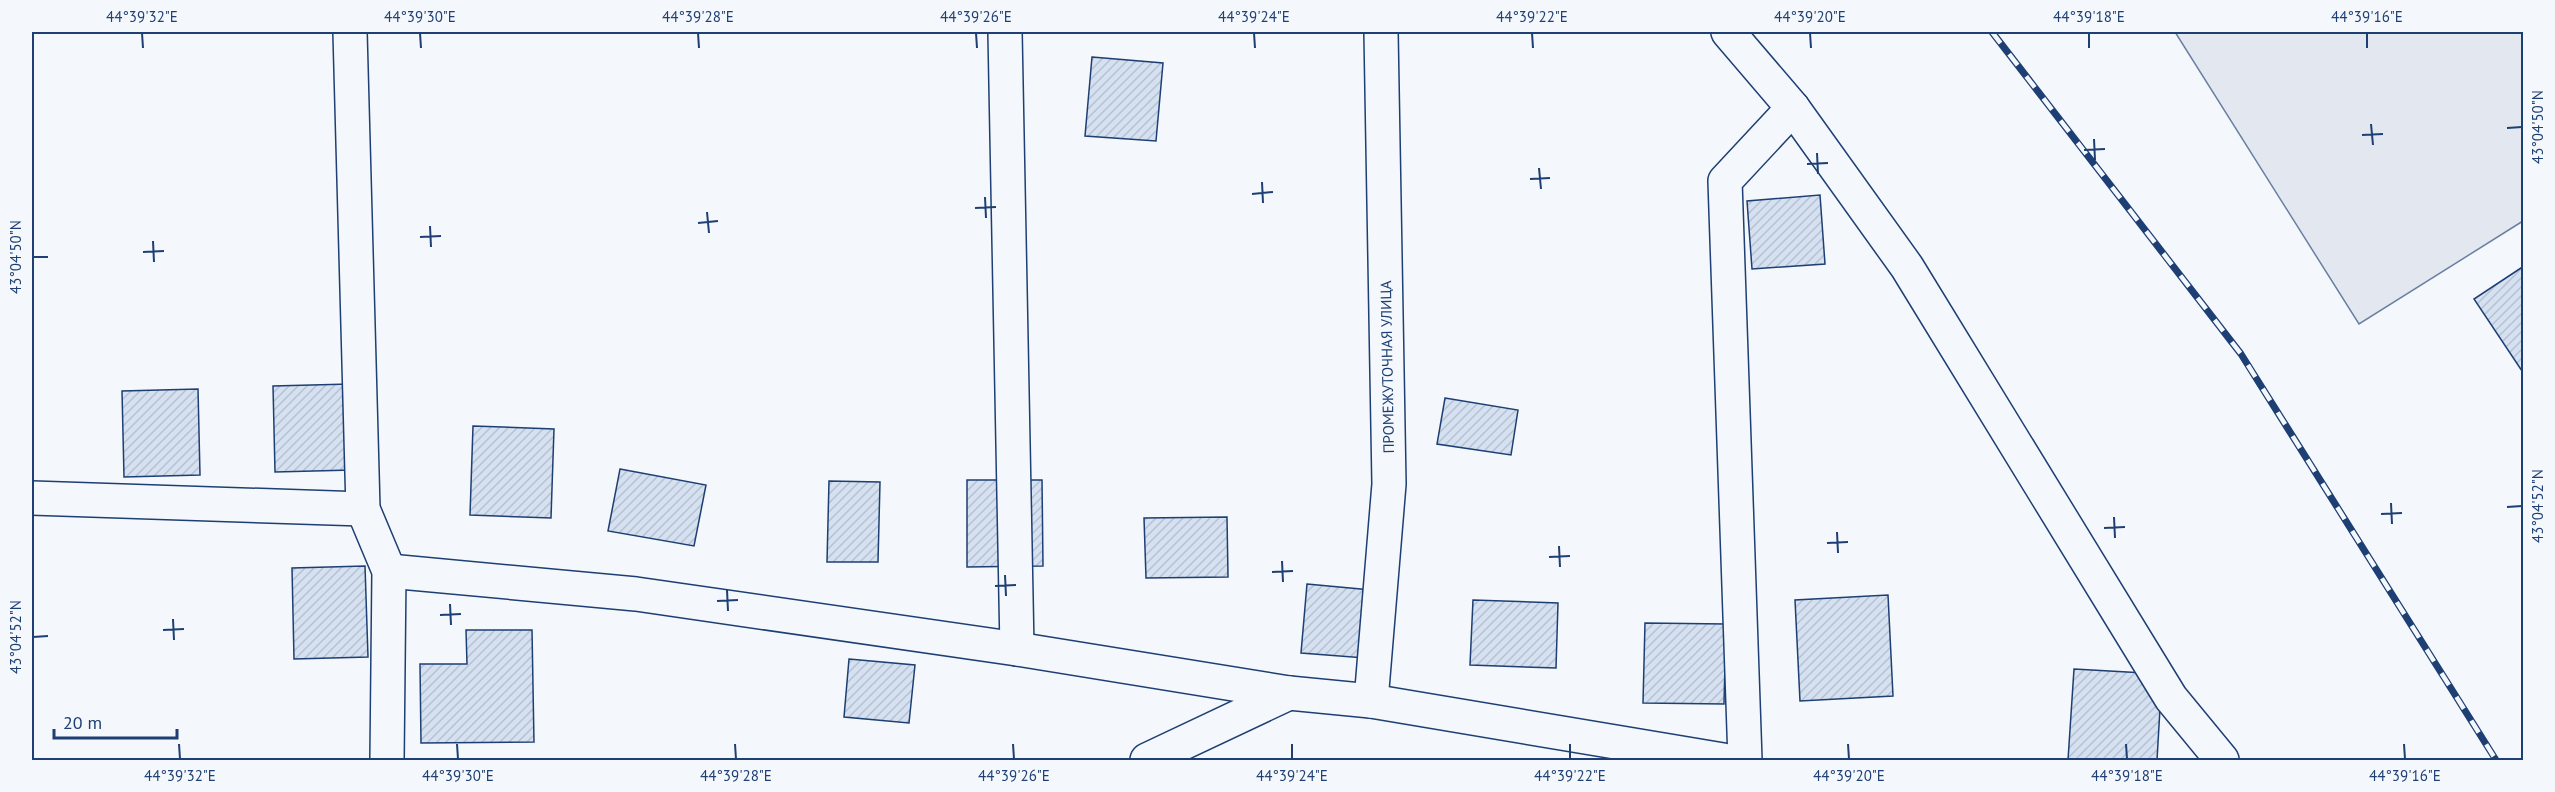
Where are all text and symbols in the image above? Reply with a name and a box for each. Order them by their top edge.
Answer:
text: 44°39'32"E [106,7,178,26]
text: 44°39'30"E [384,7,456,26]
text: 44°39'28"E [662,7,734,26]
text: 44°39'26"E [940,7,1012,26]
text: 44°39'24"E [1218,7,1290,26]
text: 44°39'22"E [1496,7,1568,26]
text: 44°39'20"E [1774,7,1846,26]
text: 44°39'18"E [2053,7,2125,26]
text: 44°39'16"E [2331,7,2403,26]
text: 43°04'50"N [2528,90,2547,164]
text: 43°04'50"N [6,220,25,294]
street label: ПРОМЕЖУТОЧНАЯ УЛИЦА [1376,280,1398,454]
text: 43°04'52"N [2528,469,2547,543]
text: 43°04'52"N [6,600,25,674]
scale bar [54,702,177,740]
text: 20 m [63,711,102,734]
text: 44°39'32"E [144,766,216,785]
text: 44°39'30"E [422,766,494,785]
text: 44°39'28"E [700,766,772,785]
text: 44°39'26"E [978,766,1050,785]
text: 44°39'24"E [1256,766,1328,785]
text: 44°39'22"E [1534,766,1606,785]
text: 44°39'20"E [1813,766,1885,785]
text: 44°39'18"E [2091,766,2163,785]
text: 44°39'16"E [2369,766,2441,785]

